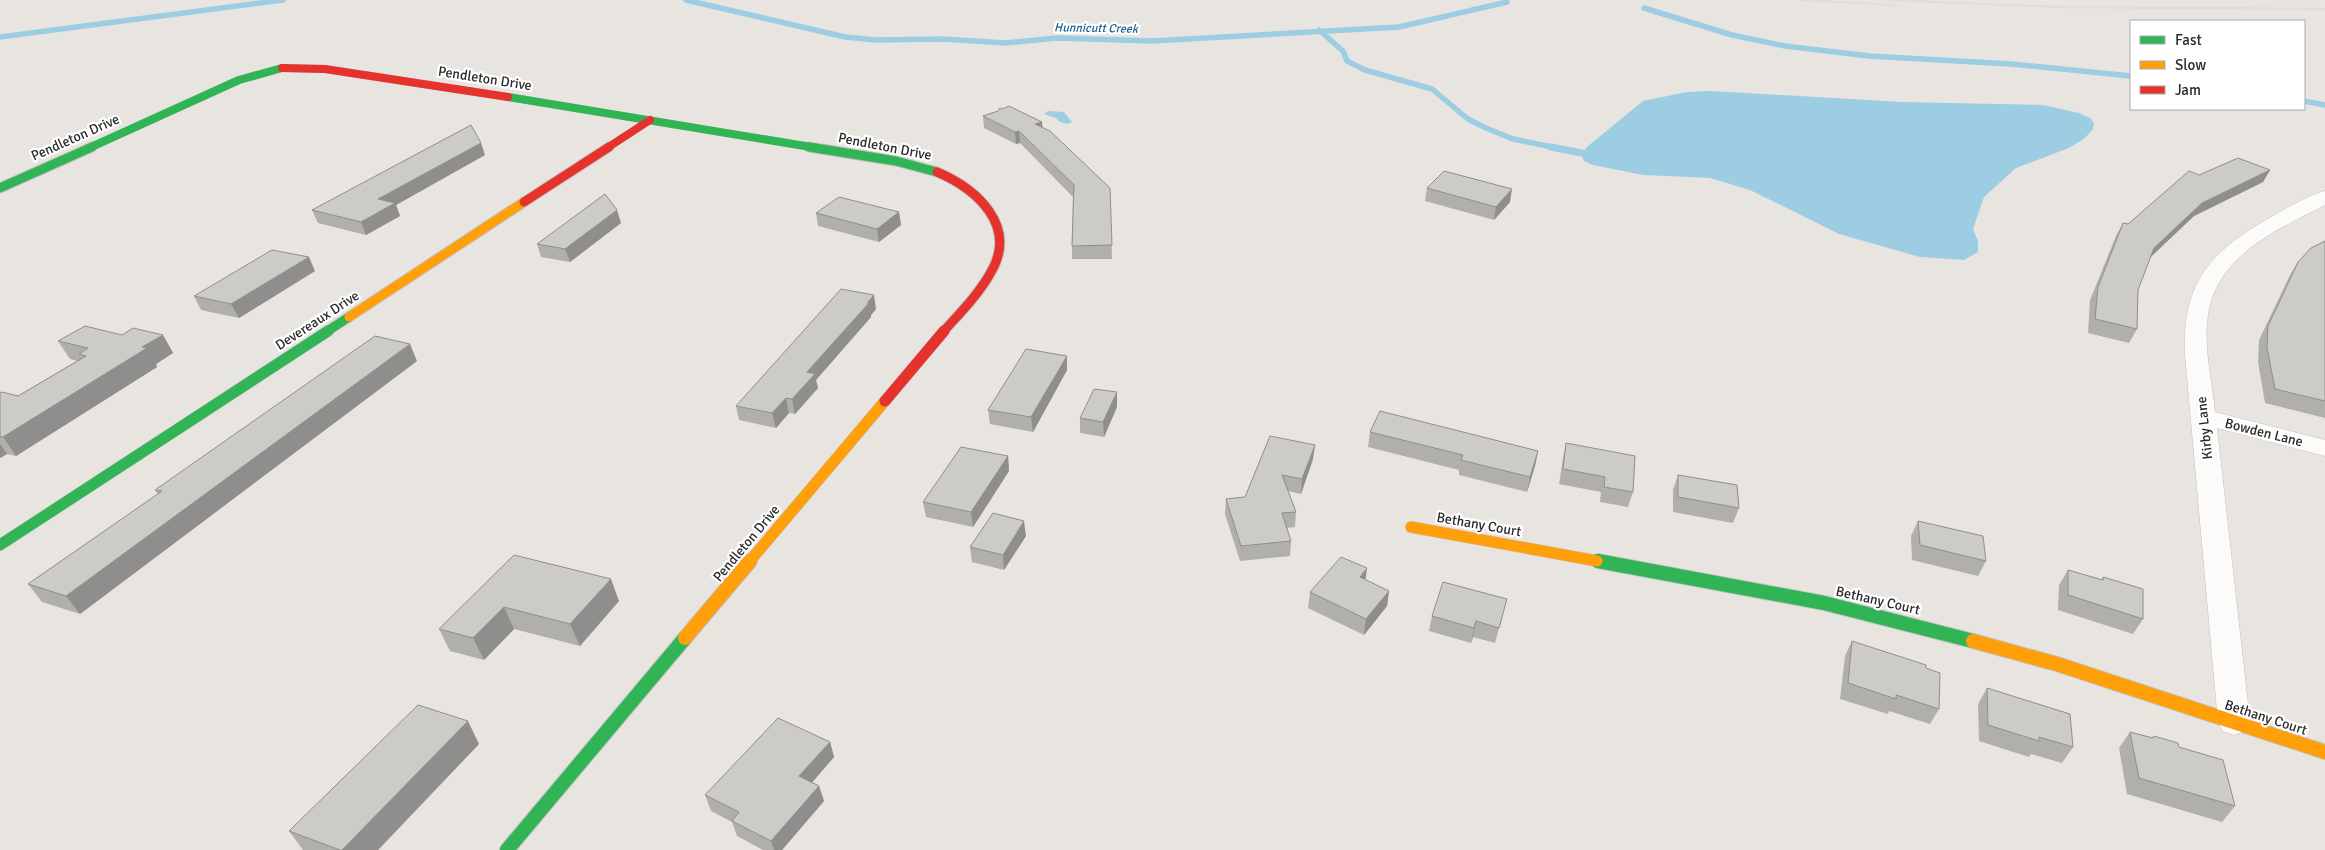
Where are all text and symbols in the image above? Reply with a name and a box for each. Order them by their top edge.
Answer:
water label: Hunnicutt Creek [1054,20,1139,37]
legend [2130,20,2305,110]
text: Fast [2175,31,2202,49]
text: Slow [2175,56,2206,74]
street label: Pendleton Drive [437,63,533,94]
text: Jam [2175,81,2201,99]
street label: Pendleton Drive [28,110,122,164]
street label: Pendleton Drive [837,129,933,164]
street label: Devereaux Drive [272,287,362,354]
street label: Kirby Lane [2193,396,2216,460]
street label: Bowden Lane [2223,415,2305,450]
street label: Pendleton Drive [709,502,783,585]
street label: Bethany Court [1435,509,1523,540]
street label: Bethany Court [1834,583,1922,618]
street label: Bethany Court [2222,696,2309,739]

